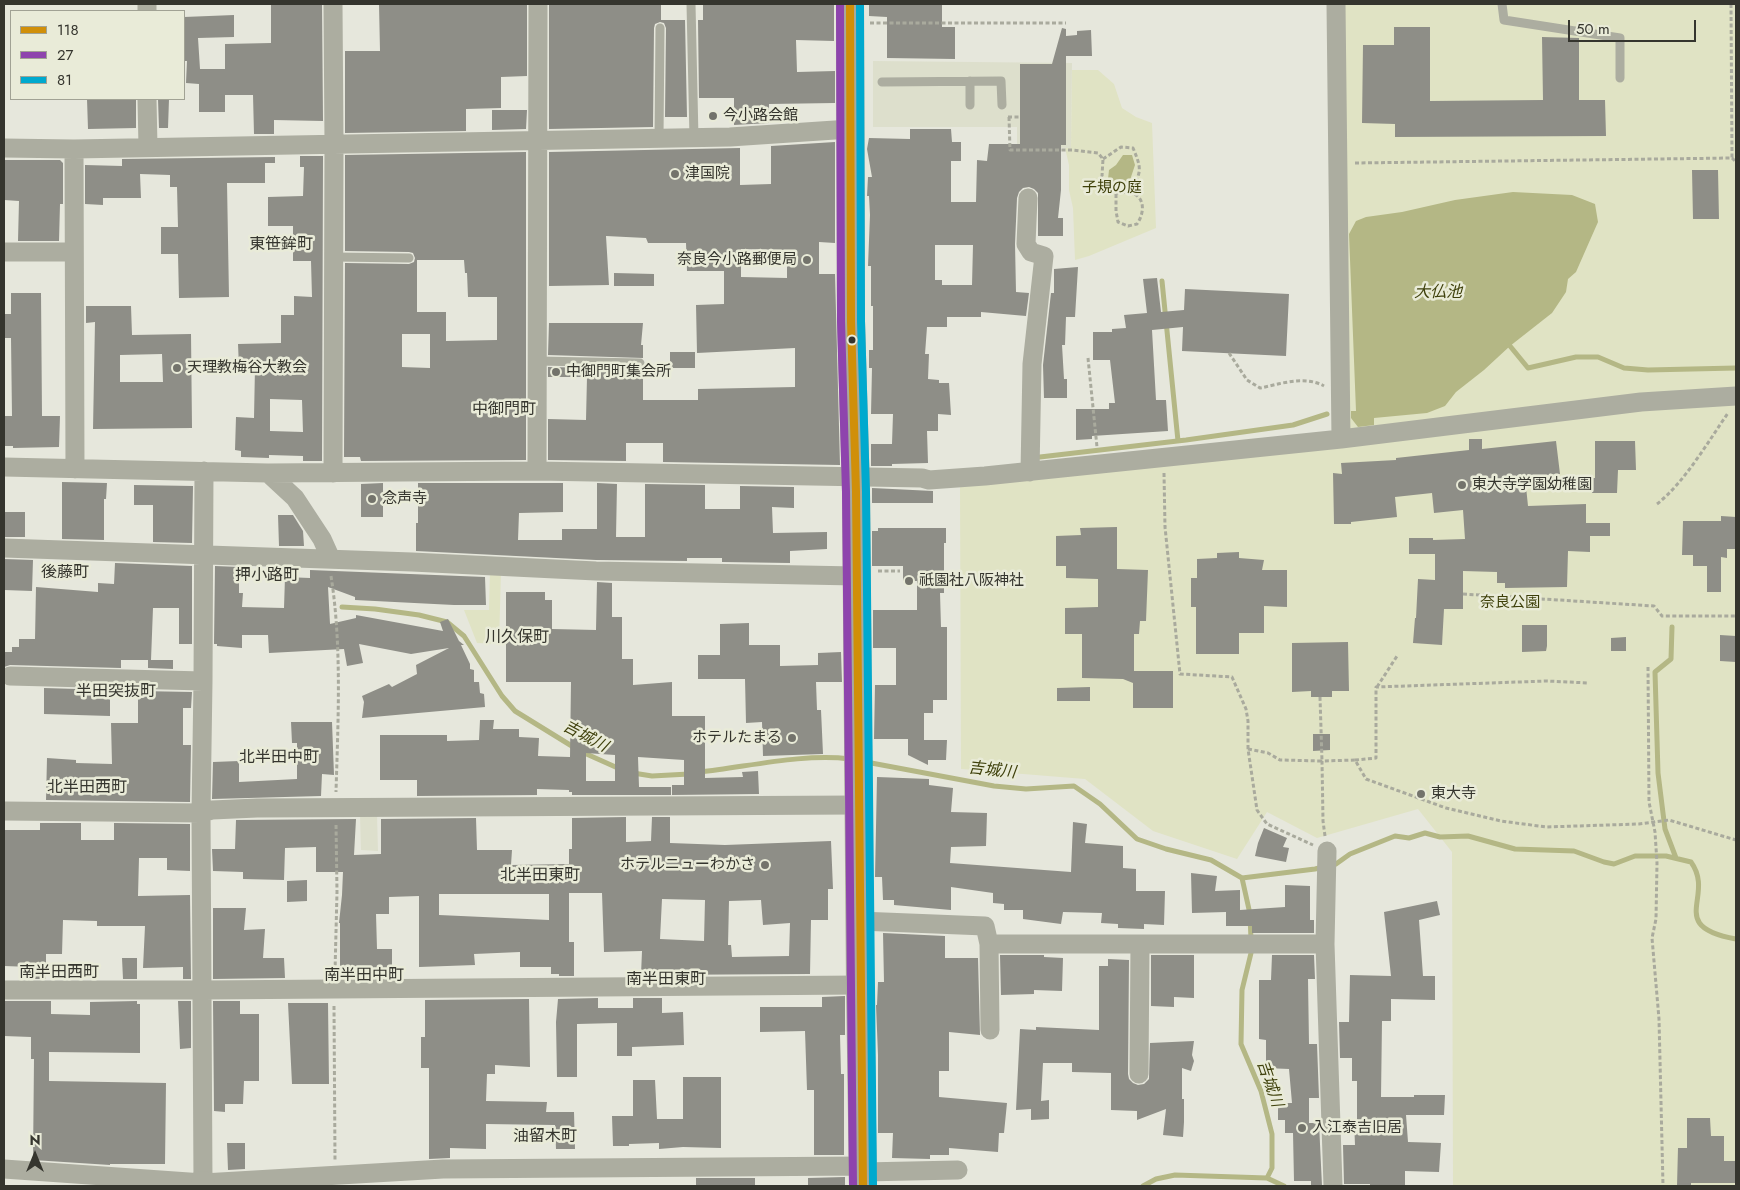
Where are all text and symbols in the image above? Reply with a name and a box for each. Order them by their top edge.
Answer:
legend [10,10,185,100]
scale bar [1570,10,1698,42]
text: 50 m [1576,18,1610,40]
text: 118 [57,19,79,41]
text: 27 [57,44,73,66]
text: 81 [57,69,72,91]
place label: 今小路会館 [723,107,798,125]
marker: 今小路会館 [707,110,719,122]
place label: 津国院 [685,165,730,183]
marker: 津国院 [669,168,681,180]
park label: 子規の庭 [1082,179,1142,197]
district label: 東笹鉾町 [249,235,313,255]
place label: 奈良今小路郵便局 [677,251,797,269]
marker: 奈良今小路郵便局 [801,254,813,266]
water label: 大仏池 [1414,283,1462,303]
unlabelled marker [847,335,857,345]
place label: 天理教梅谷大教会 [187,359,307,377]
marker: 天理教梅谷大教会 [171,362,183,374]
place label: 中御門町集会所 [566,363,671,381]
marker: 中御門町集会所 [550,366,562,378]
district label: 中御門町 [472,400,536,420]
place label: 東大寺学園幼稚園 [1472,476,1592,494]
marker: 東大寺学園幼稚園 [1456,479,1468,491]
place label: 念声寺 [382,490,427,508]
marker: 念声寺 [366,493,378,505]
district label: 後藤町 [41,563,89,583]
district label: 押小路町 [235,566,299,586]
place label: 祇園社八阪神社 [919,572,1024,590]
marker: 祇園社八阪神社 [903,575,915,587]
park label: 奈良公園 [1480,594,1540,612]
district label: 川久保町 [485,628,549,648]
district label: 半田突抜町 [76,682,156,702]
water label: 吉城川 [559,717,611,757]
place label: ホテルたまる [692,729,782,747]
marker: ホテルたまる [786,732,798,744]
district label: 北半田中町 [239,748,319,768]
water label: 吉城川 [967,759,1017,783]
district label: 北半田西町 [47,778,127,798]
place label: 東大寺 [1431,785,1476,803]
marker: 東大寺 [1415,788,1427,800]
place label: ホテルニューわかさ [620,856,755,874]
marker: ホテルニューわかさ [759,859,771,871]
district label: 北半田東町 [500,866,580,886]
district label: 南半田西町 [19,963,99,983]
district label: 南半田中町 [324,966,404,986]
district label: 南半田東町 [626,970,706,990]
water label: 吉城川 [1252,1058,1286,1110]
place label: 入江泰吉旧居 [1312,1119,1402,1137]
marker: 入江泰吉旧居 [1296,1122,1308,1134]
district label: 油留木町 [513,1127,577,1147]
north arrow [10,1130,60,1180]
text: N [29,1130,41,1150]

